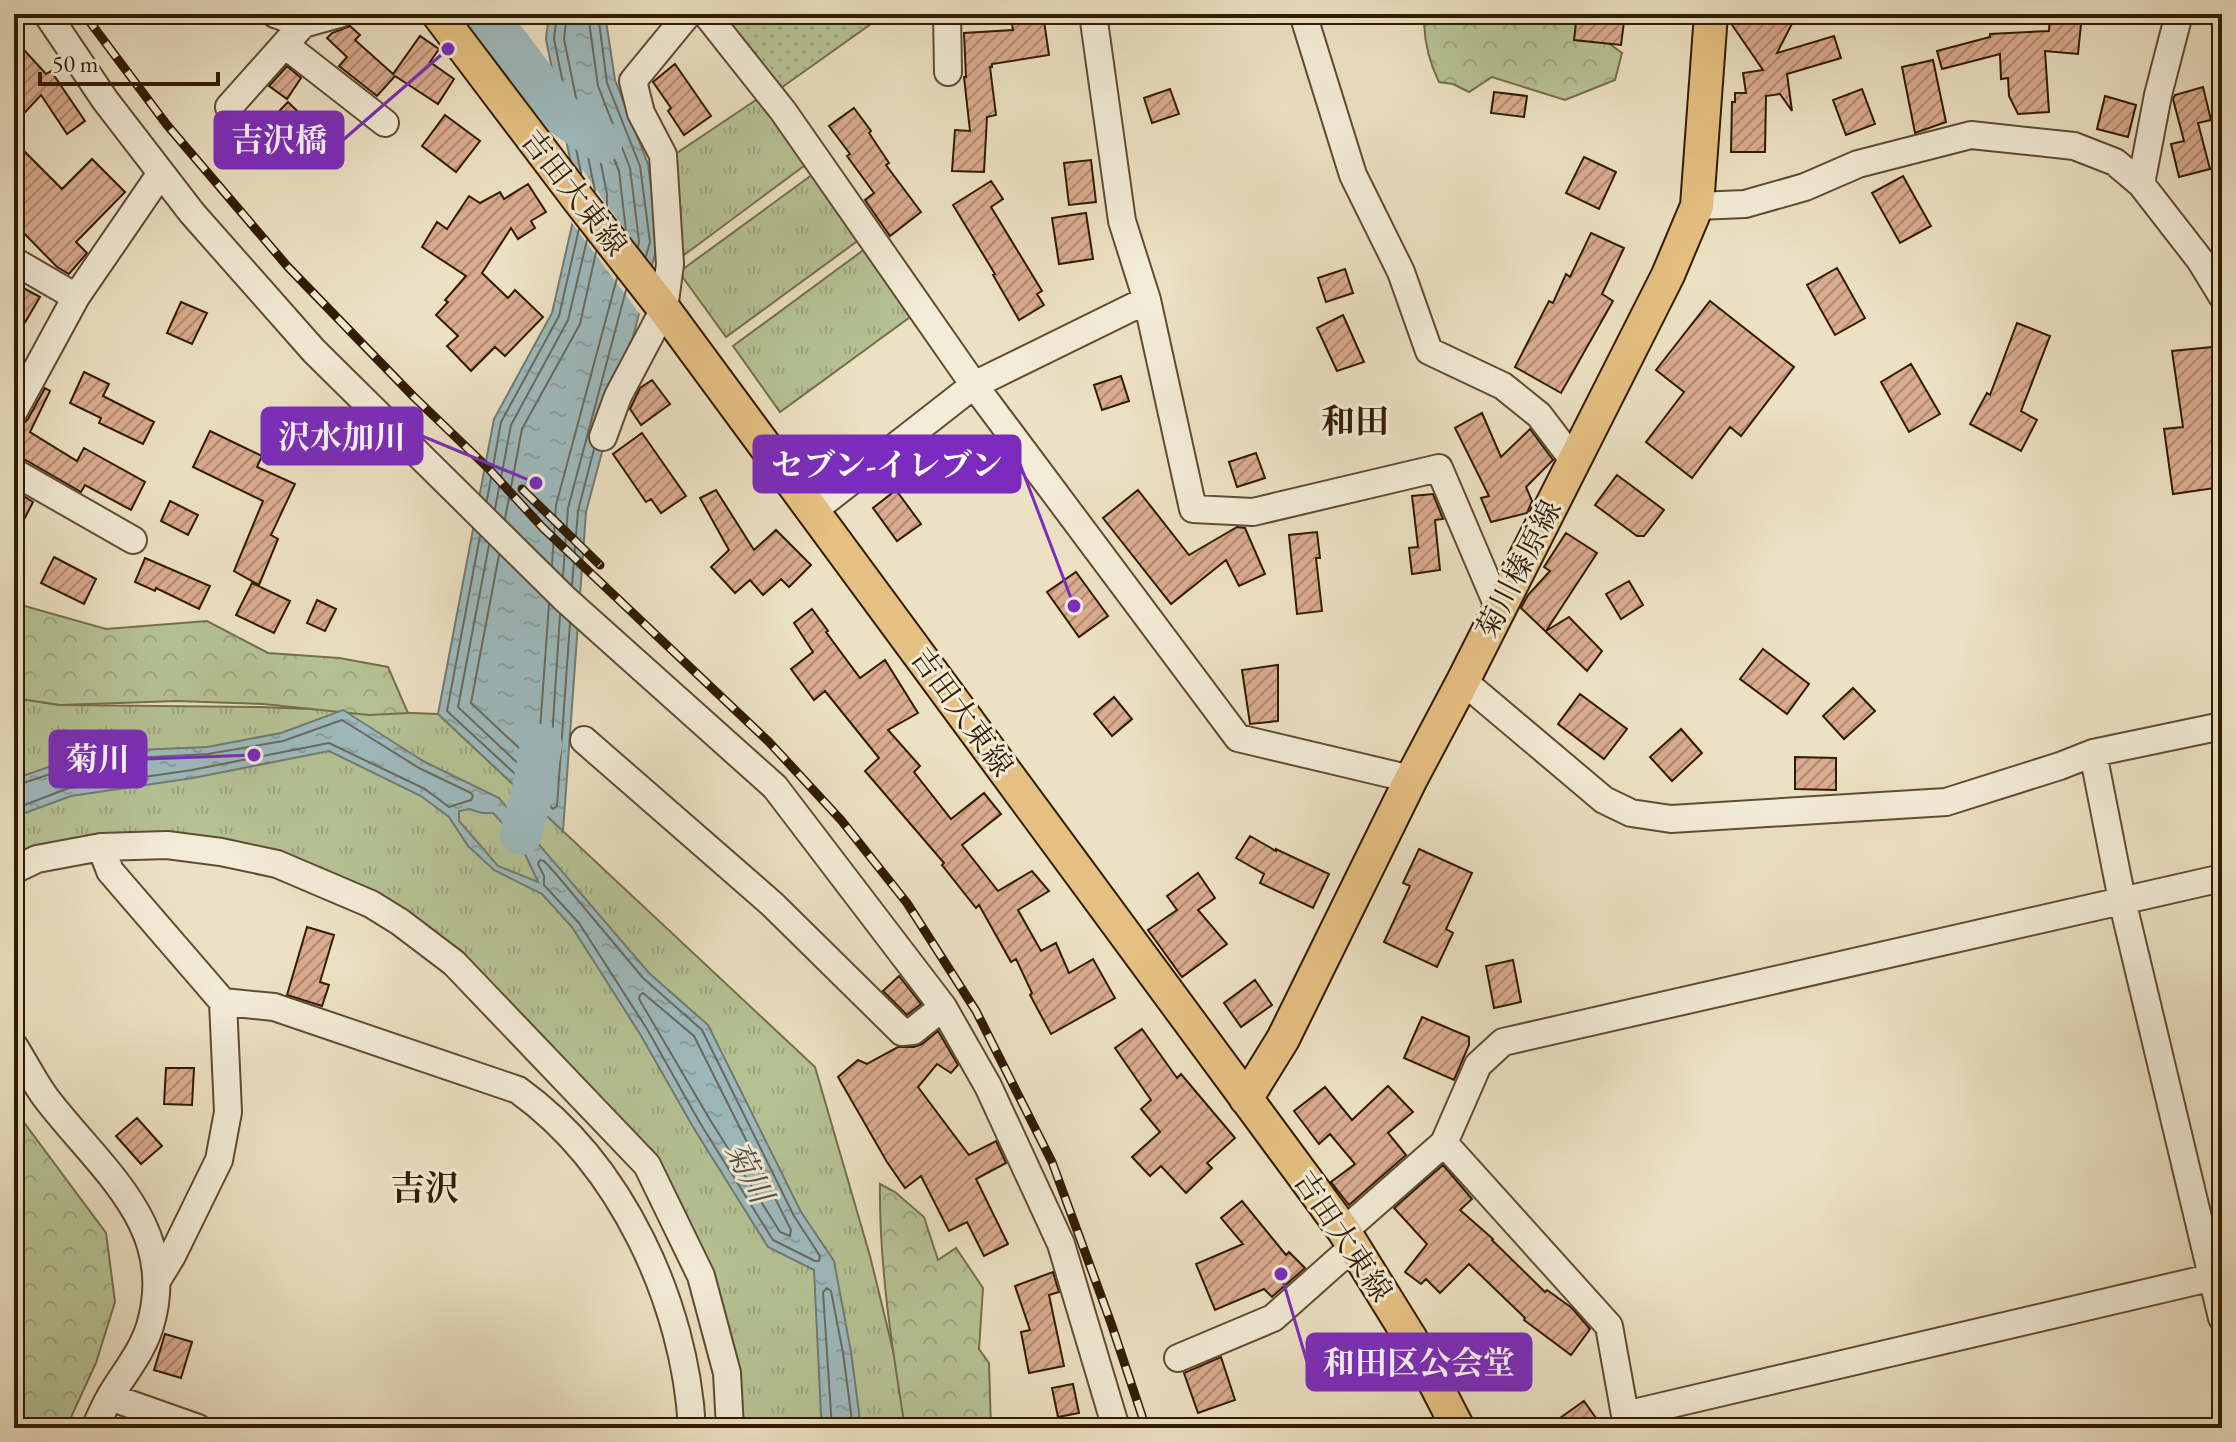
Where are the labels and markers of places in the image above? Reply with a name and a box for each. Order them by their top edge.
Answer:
callout: 吉沢橋 [215,112,343,168]
callout: 沢水加川 [262,408,422,464]
callout: セブン-イレブン [754,436,1020,492]
callout: 菊川 [50,731,146,787]
callout: 和田区公会堂 [1307,1334,1531,1390]

